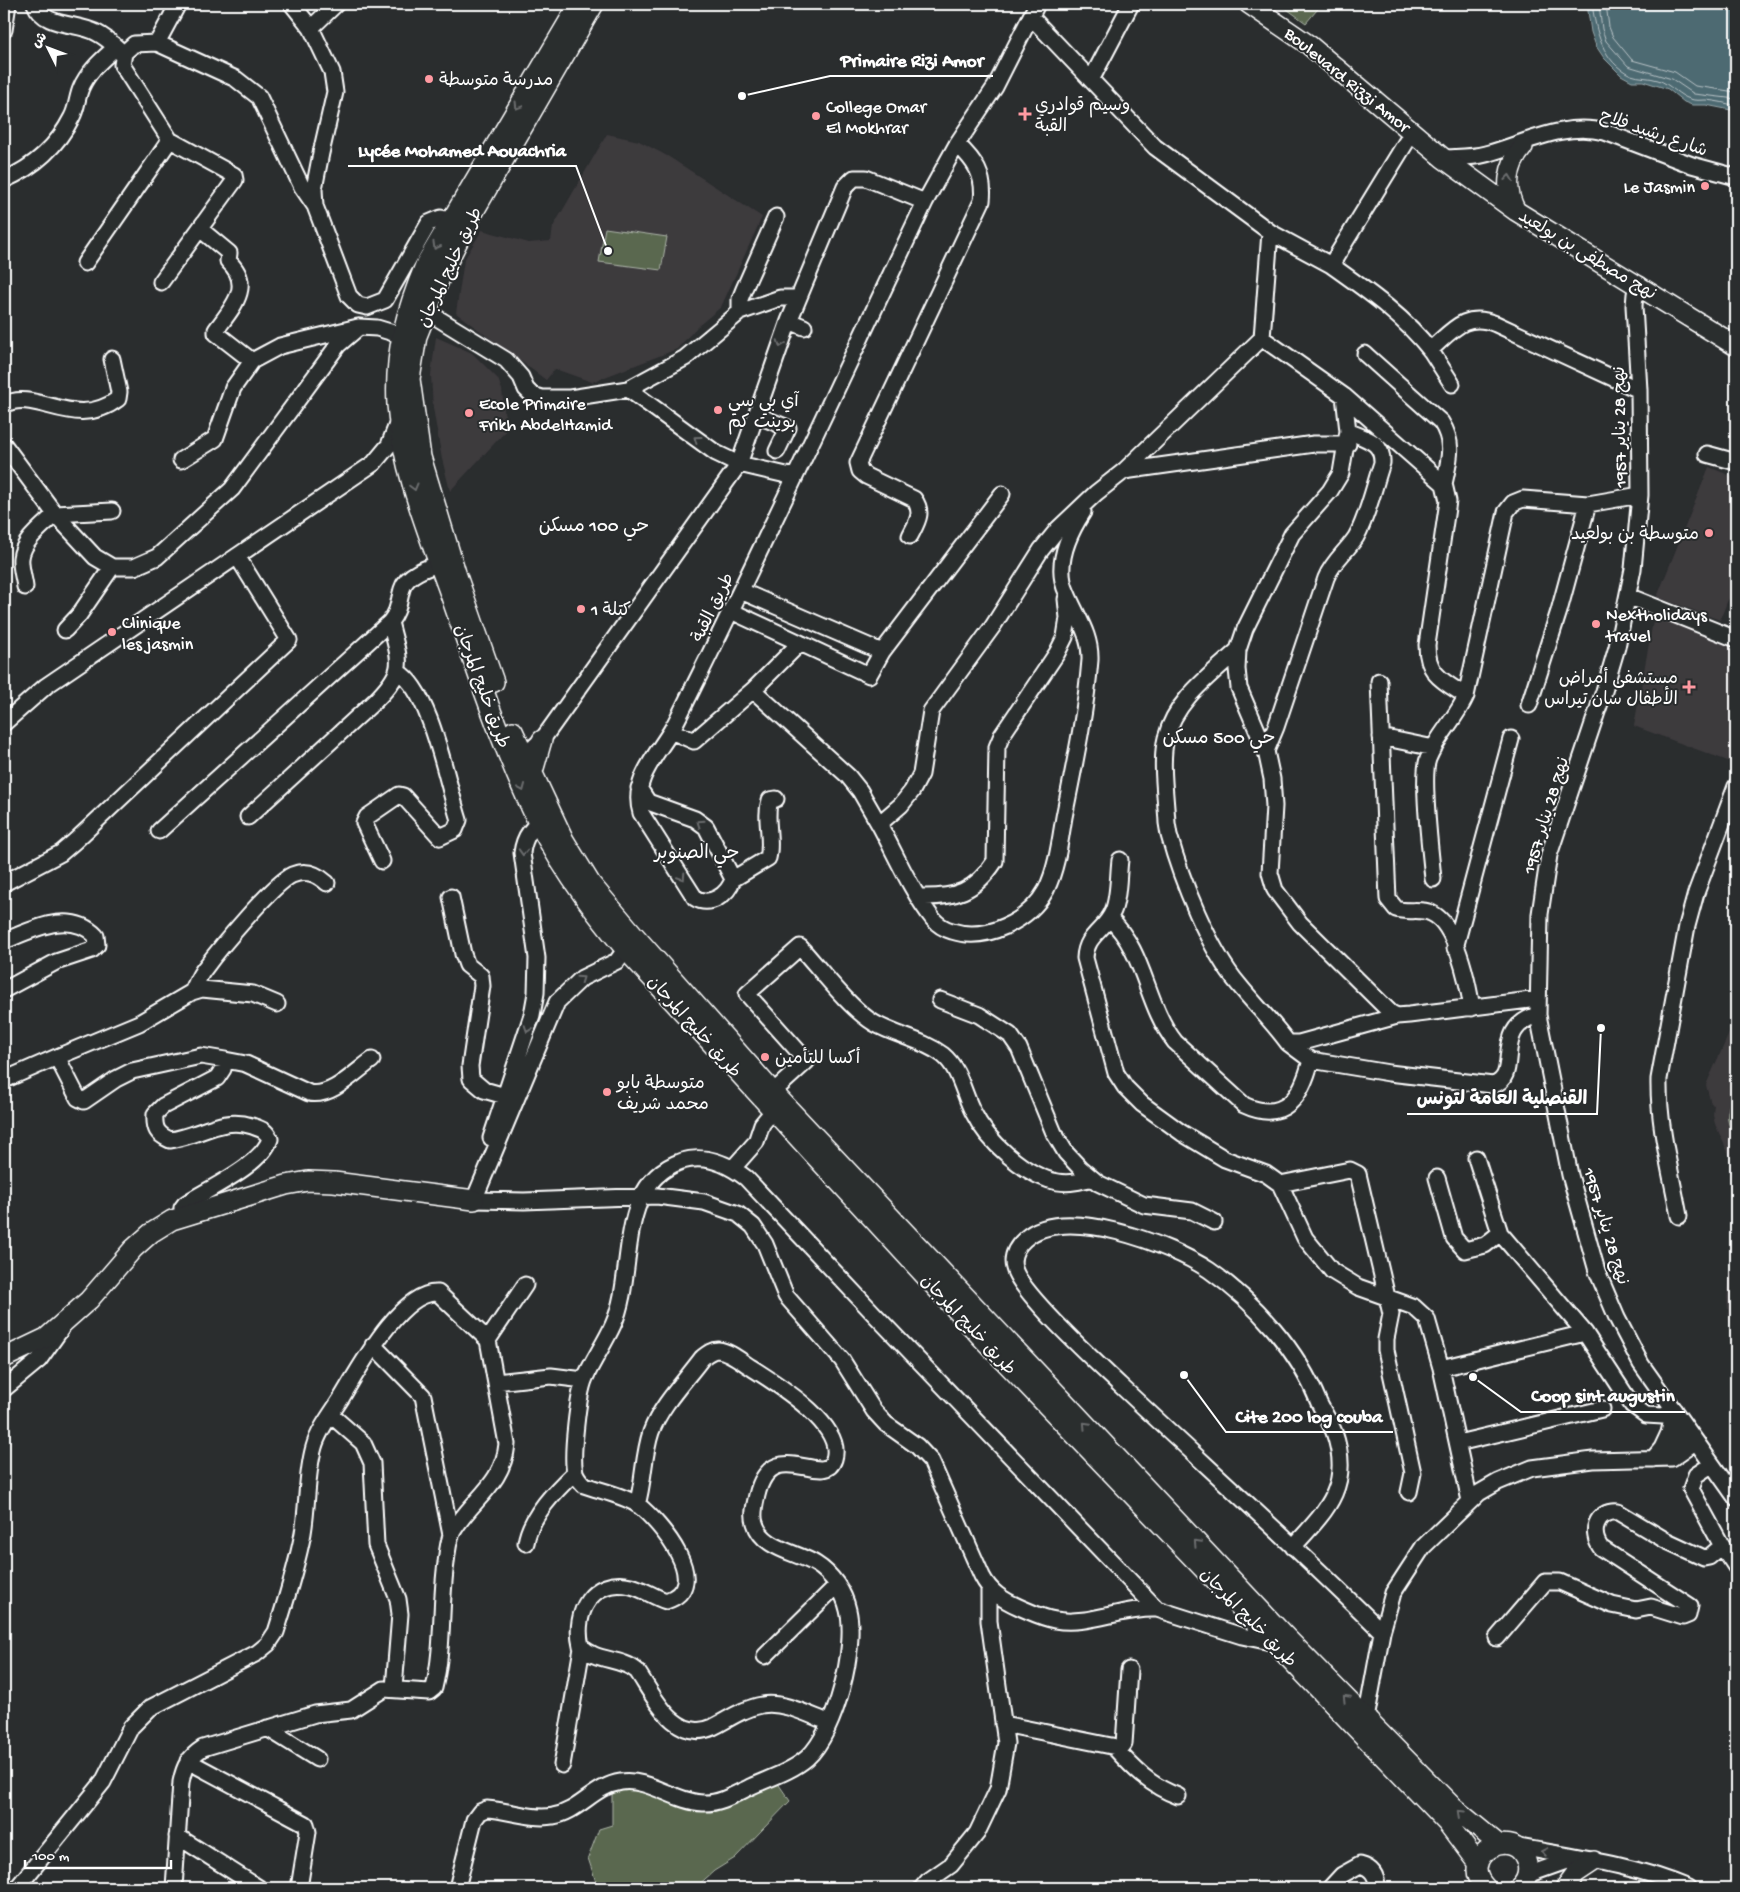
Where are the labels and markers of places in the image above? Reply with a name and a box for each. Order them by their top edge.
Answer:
callout: Primaire Rizi Amor [830,42,993,76]
place label: مدرسة متوسطة [439,71,553,92]
marker: مدرسة متوسطة [423,73,435,85]
place label: وسيم قوادري القبة [1035,96,1130,138]
place label: College Omar El Mokhrar [826,98,928,140]
marker: وسيم قوادري القبة [1019,108,1031,120]
marker: College Omar El Mokhrar [810,110,822,122]
callout: Lycée Mohamed Aouachria [348,132,576,166]
place label: Le Jasmin [1623,178,1695,199]
marker: Le Jasmin [1699,180,1711,192]
place label: آي بي سي بوينت كم [728,391,800,435]
place label: Ecole Primaire Frikh AbdelHamid [478,395,613,437]
marker: آي بي سي بوينت كم [712,404,724,416]
marker: Ecole Primaire Frikh AbdelHamid [463,407,475,419]
place label: متوسطة بن بولعيد [1571,525,1699,546]
marker: متوسطة بن بولعيد [1703,527,1715,539]
place label: كتلة 1 [590,601,631,622]
marker: كتلة 1 [575,603,587,615]
place label: Nextholidays travel [1605,606,1708,648]
place label: Clinique les jasmin [122,614,194,656]
marker: Nextholidays travel [1590,618,1602,630]
marker: Clinique les jasmin [106,626,118,638]
place label: مستشفى أمراض الأطفال سان تيراس [1544,667,1678,711]
marker: مستشفى أمراض الأطفال سان تيراس [1682,680,1696,694]
place label: أكسا للتأمين [775,1047,861,1070]
marker: أكسا للتأمين [759,1051,771,1063]
place label: متوسطة بابو محمد شريف [615,1074,709,1116]
callout: القنصلية العامة لتونس [1407,1080,1597,1114]
marker: متوسطة بابو محمد شريف [601,1086,613,1098]
callout: Coop sint augustin [1521,1378,1685,1412]
callout: Cite 200 log couba [1226,1398,1393,1432]

